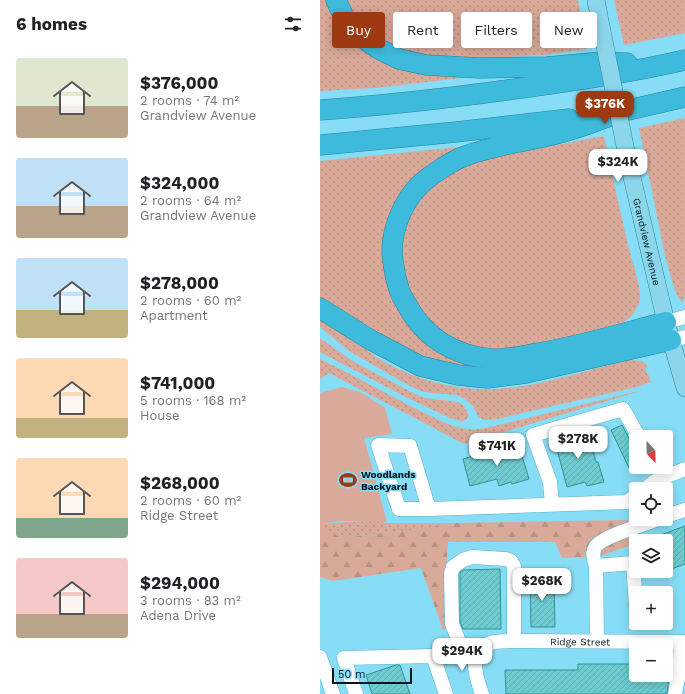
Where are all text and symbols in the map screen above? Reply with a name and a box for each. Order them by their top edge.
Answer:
chip: Buy [332,12,385,48]
chip: Rent [393,12,453,48]
chip: Filters [461,12,532,48]
chip: New [540,12,597,48]
icon: filters [282,13,304,35]
text: 6 homes [16,14,87,34]
text: $376,000 [140,73,218,93]
icon: home [48,74,96,122]
pin: $376K [577,91,633,125]
text: 2 rooms · 74 m² [140,93,239,108]
text: $376K [585,96,625,111]
text: Grandview Avenue [140,108,256,123]
pin: $324K [590,149,646,183]
text: $324K [597,154,639,169]
text: $324,000 [140,173,219,193]
icon: home [48,174,96,222]
text: 2 rooms · 64 m² [140,193,241,208]
street label: Grandview Avenue [631,197,662,287]
text: Grandview Avenue [140,208,256,223]
text: $278,000 [140,273,219,293]
icon: home [48,274,96,322]
text: 2 rooms · 60 m² [140,293,241,308]
text: Apartment [140,308,208,323]
text: $741,000 [140,373,215,393]
icon: home [48,374,96,422]
text: 5 rooms · 168 m² [140,393,246,408]
text: House [140,408,180,423]
pin: $278K [550,426,606,460]
north arrow [629,430,673,474]
map controls [629,430,673,682]
text: $278K [558,431,598,446]
pin: $741K [469,433,525,467]
text: $741K [478,438,516,453]
place label: Woodlands Backyard [361,469,416,492]
sports icon: Woodlands Backyard [338,470,358,490]
text: $268,000 [140,473,220,493]
icon: home [48,474,96,522]
button: locate [629,482,673,526]
text: 2 rooms · 60 m² [140,493,241,508]
text: Ridge Street [140,508,218,523]
button: layers [629,534,673,578]
pin: $268K [514,568,570,602]
text: $294,000 [140,573,220,593]
text: $268K [521,573,563,588]
icon: home [48,574,96,622]
button: + [629,586,673,630]
text: 3 rooms · 83 m² [140,593,241,608]
text: Adena Drive [140,608,216,623]
street label: Ridge Street [550,636,611,648]
pin: $294K [434,638,490,672]
button: − [629,638,673,682]
text: $294K [441,643,483,658]
scale bar [332,666,412,685]
text: 50 m [338,668,365,681]

